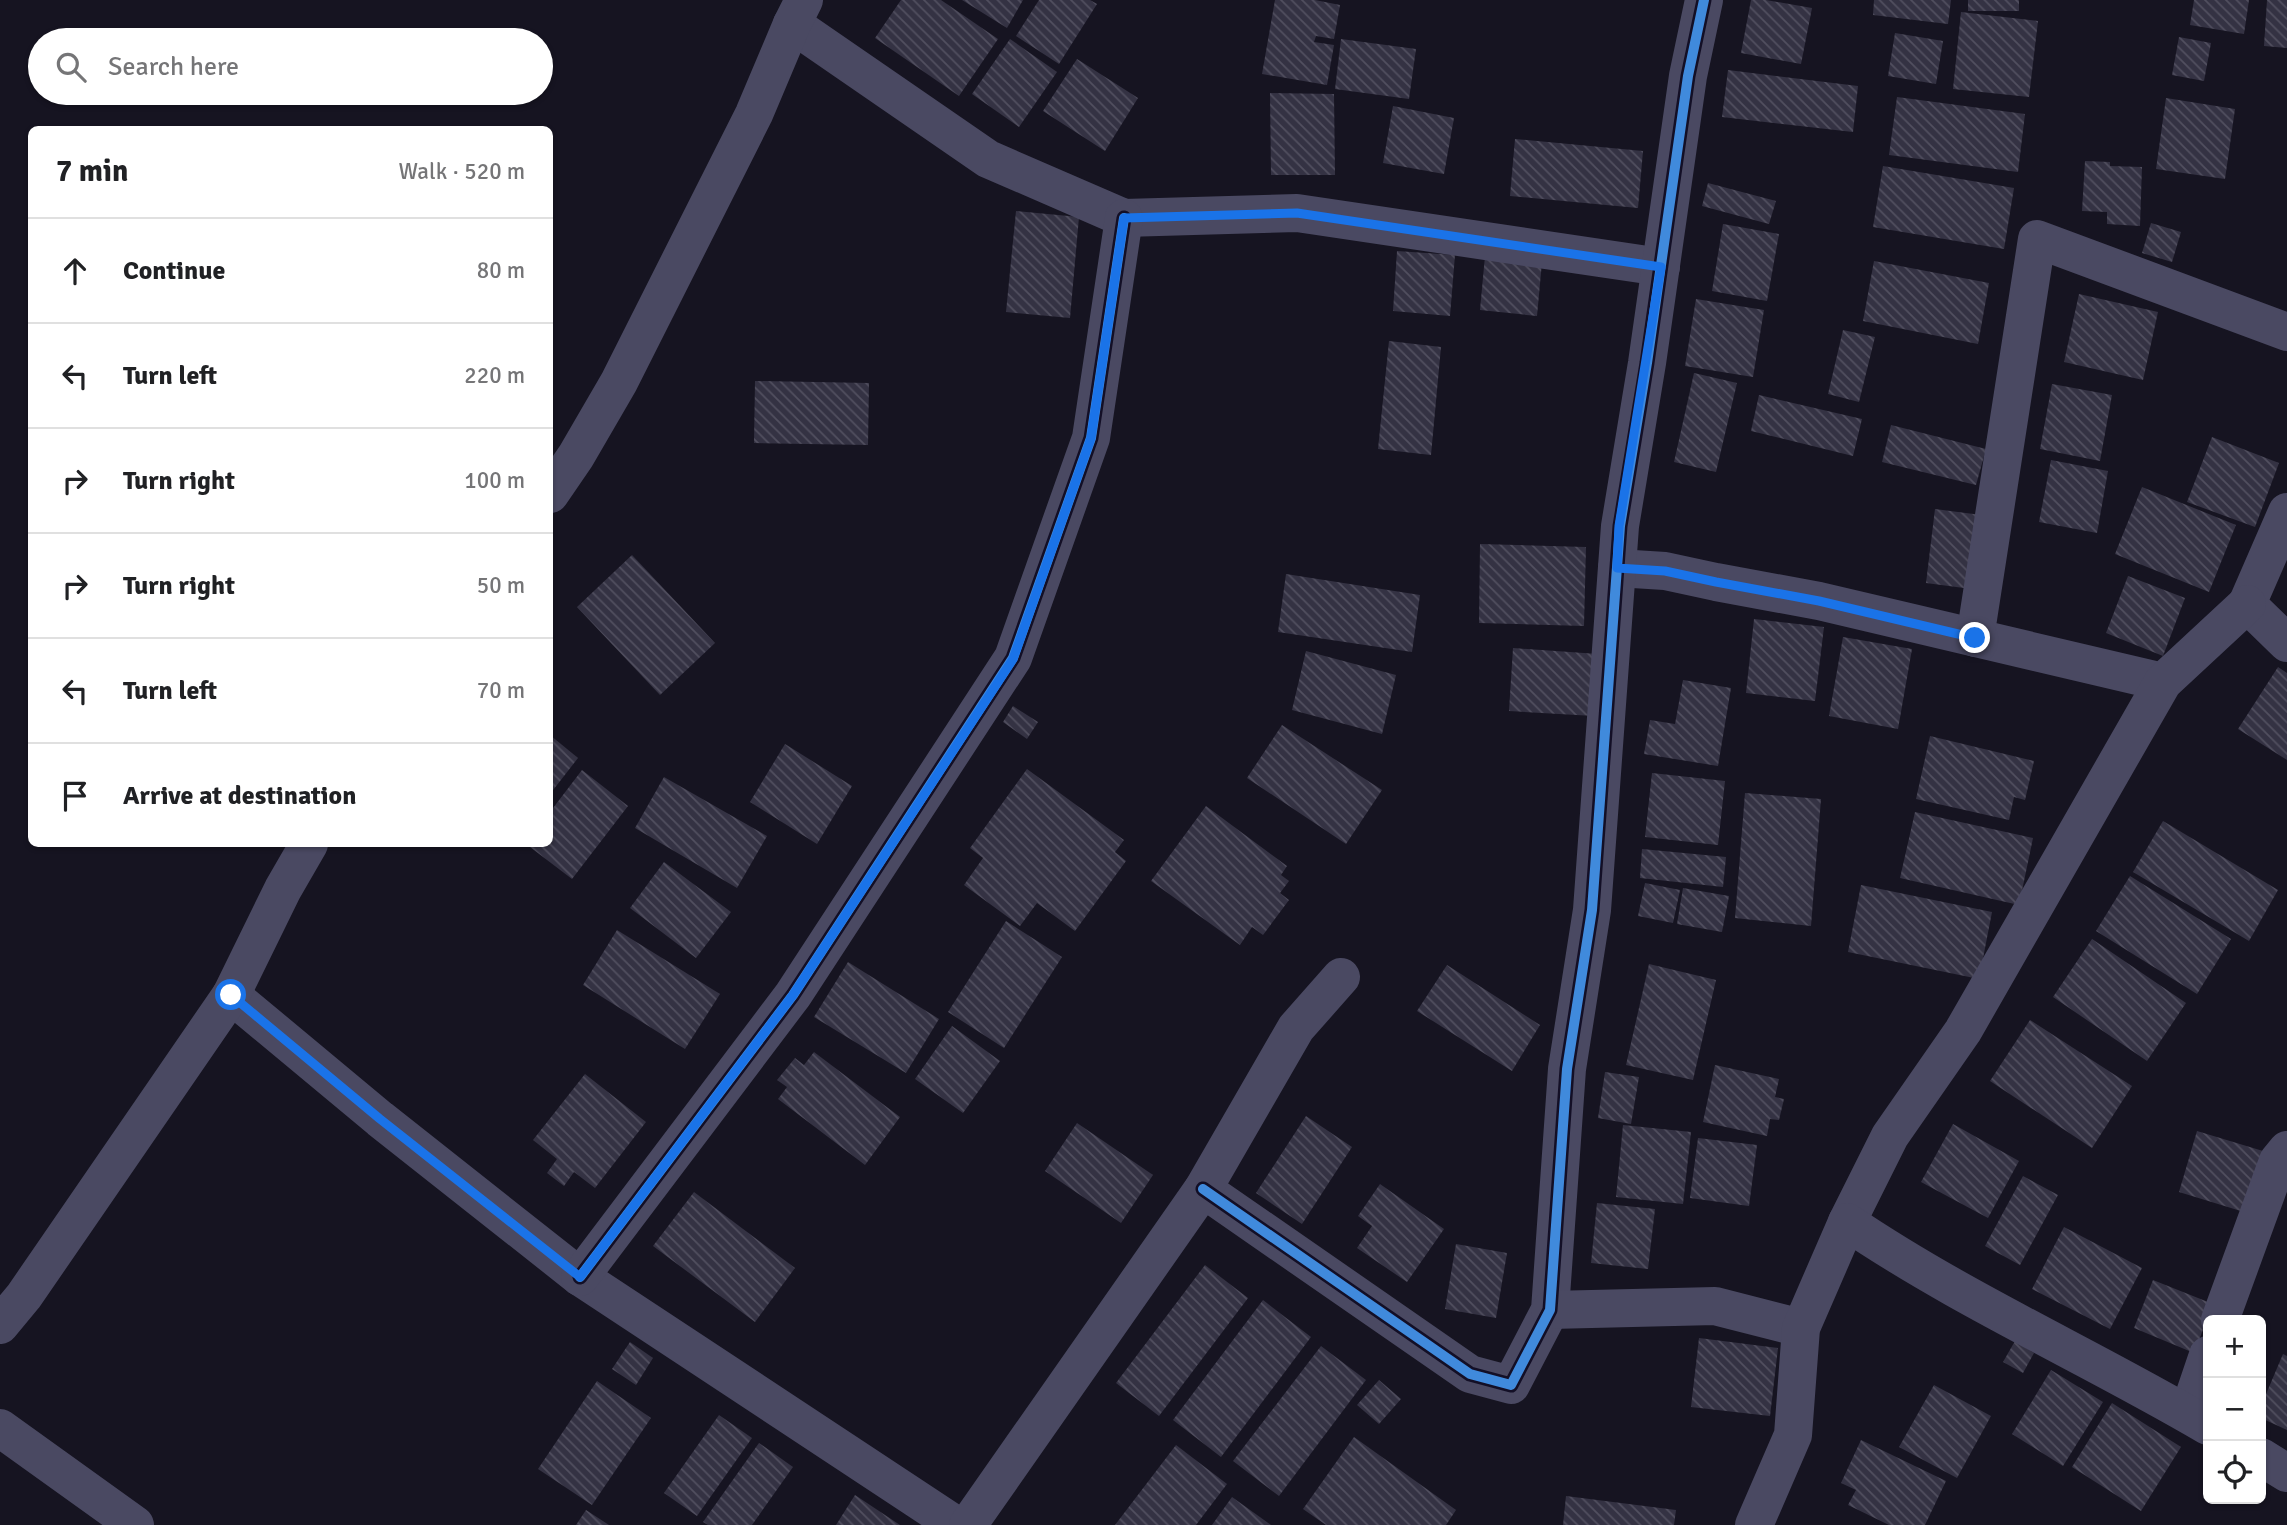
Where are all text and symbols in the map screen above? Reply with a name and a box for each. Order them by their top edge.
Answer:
search box [28,28,553,105]
icon: search [52,48,90,86]
text: Search here [108,51,239,83]
text: 7 min [56,153,128,190]
text: Walk · 520 m [399,157,525,186]
icon: ahead [56,252,94,290]
text: Continue [123,255,225,287]
text: 80 m [477,256,525,285]
icon: left [56,357,94,395]
text: Turn left [123,360,217,392]
text: 220 m [464,361,525,390]
icon: right [56,462,94,500]
text: Turn right [123,465,235,497]
text: 100 m [464,466,525,495]
icon: right [56,567,94,605]
text: Turn right [123,570,235,602]
text: 50 m [477,571,525,600]
route end [1959,622,1990,653]
icon: left [56,672,94,710]
text: Turn left [123,675,217,707]
text: 70 m [477,676,525,705]
icon: arrive [56,777,94,815]
text: Arrive at destination [123,780,356,812]
route start [215,979,246,1010]
map controls [2203,1315,2266,1504]
button: + [2203,1315,2266,1378]
button: − [2203,1378,2266,1441]
button: locate [2203,1441,2266,1504]

